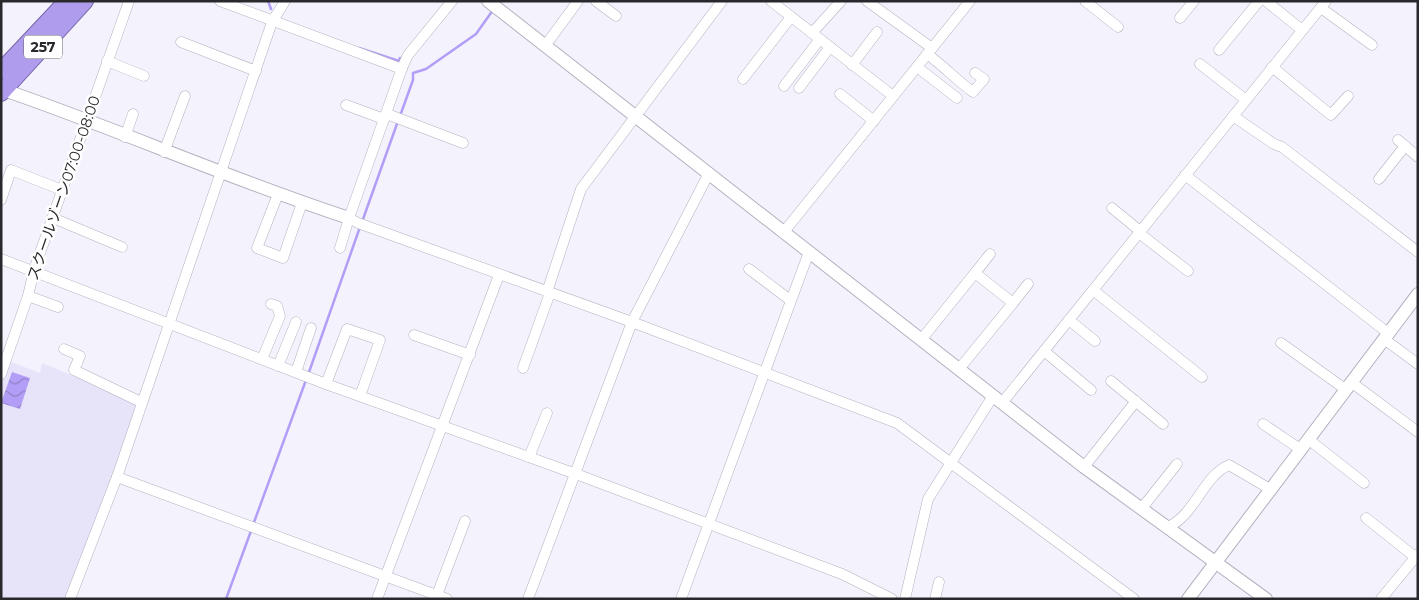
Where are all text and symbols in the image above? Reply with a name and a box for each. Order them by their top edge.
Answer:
road number: 257 [24,36,62,58]
street label: スクールゾーン07:00-08:00 [23,93,104,283]

